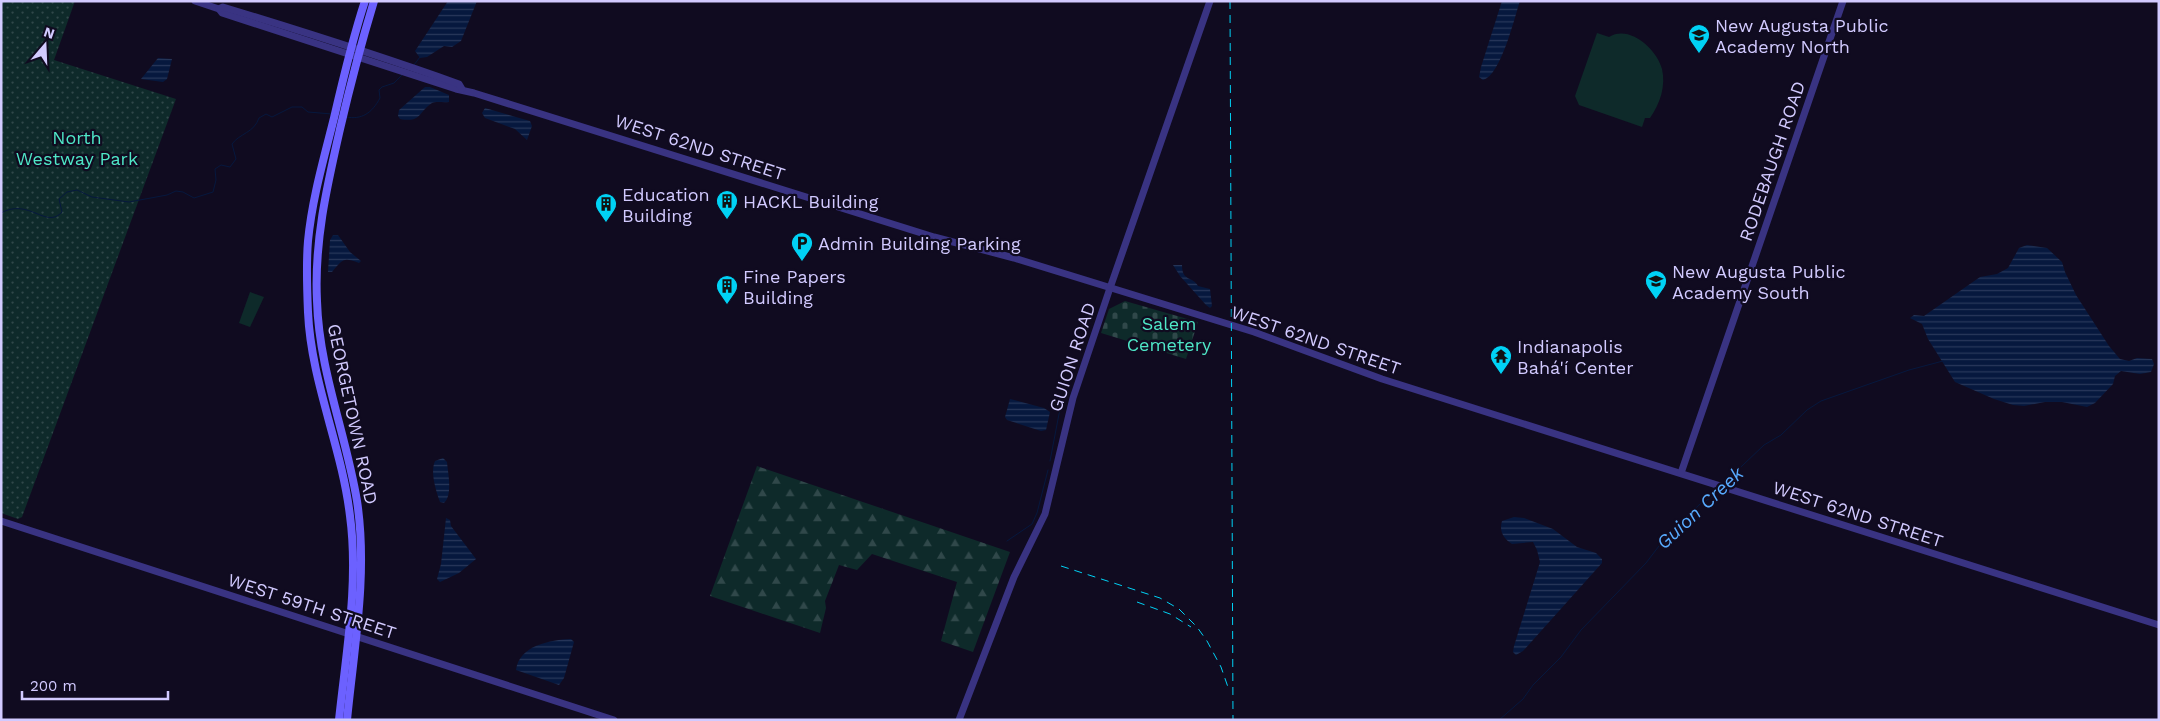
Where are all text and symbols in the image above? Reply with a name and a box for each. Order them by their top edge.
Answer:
place label: New Augusta Public Academy North [1715,15,1889,57]
north arrow [20,20,70,70]
text: N [42,23,57,42]
school or university icon: New Augusta Public Academy North [1687,23,1711,54]
street label: RODEBAUGH ROAD [1735,78,1809,244]
street label: WEST 62ND STREET [612,110,788,184]
park label: North Westway Park [16,127,138,169]
place label: Education Building [622,184,710,226]
building icon: HACKL Building [715,189,739,220]
place label: HACKL Building [743,191,879,212]
building icon: Education Building [594,192,618,223]
parking icon: Admin Building Parking [790,231,814,262]
place label: Admin Building Parking [818,233,1021,254]
place label: New Augusta Public Academy South [1672,261,1846,303]
place label: Fine Papers Building [743,266,846,308]
school or university icon: New Augusta Public Academy South [1644,269,1668,300]
building icon: Fine Papers Building [715,274,739,305]
street label: GUION ROAD [1044,300,1100,414]
street label: WEST 62ND STREET [1229,301,1404,379]
park label: Salem Cemetery [1127,313,1212,355]
street label: GEORGETOWN ROAD [324,322,382,506]
place label: Indianapolis Bahá'í Center [1517,336,1634,378]
temple icon: Indianapolis Bahá'í Center [1489,344,1513,375]
water label: Guion Creek [1652,461,1749,554]
street label: WEST 62ND STREET [1770,477,1946,551]
street label: WEST 59TH STREET [225,569,399,643]
scale bar [22,668,169,700]
text: 200 m [30,677,77,695]

